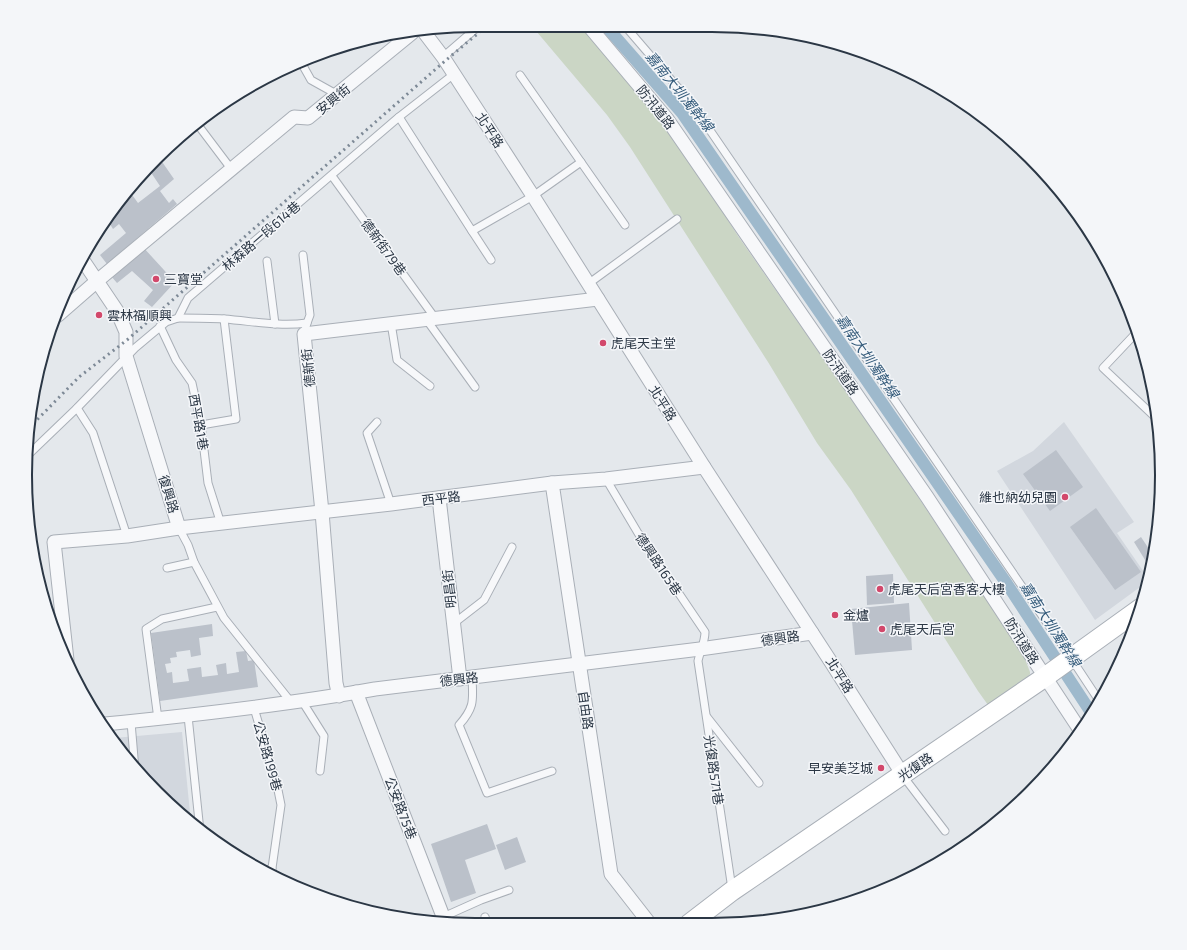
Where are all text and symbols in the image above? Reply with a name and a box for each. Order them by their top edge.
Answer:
water label: 嘉南大圳濁幹線 [643,48,719,136]
street label: 安興街 [313,81,353,117]
street label: 防汛道路 [633,82,679,132]
street label: 北平路 [473,109,507,151]
street label: 林森路一段614巷 [219,198,303,274]
street label: 德新街79巷 [358,216,410,278]
place label: 三寶堂 [164,271,203,287]
marker: 三寶堂 [151,274,161,284]
place label: 雲林福順興 [107,307,172,323]
marker: 雲林福順興 [94,310,104,320]
water label: 嘉南大圳濁幹線 [833,311,904,403]
place label: 虎尾天主堂 [611,335,676,351]
marker: 虎尾天主堂 [598,338,608,348]
street label: 防汛道路 [820,346,862,398]
street label: 德新街 [298,348,318,388]
street label: 北平路 [646,382,680,424]
street label: 西平路1巷 [186,392,212,452]
street label: 復興路 [156,473,182,515]
street label: 西平路 [421,488,461,508]
place label: 維也納幼兒園 [979,489,1057,505]
marker: 維也納幼兒園 [1060,492,1070,502]
street label: 德興路165巷 [632,530,686,598]
street label: 明昌街 [439,569,459,609]
water label: 嘉南大圳濁幹線 [1017,578,1086,671]
place label: 虎尾天后宮香客大樓 [888,581,1005,597]
marker: 虎尾天后宮香客大樓 [875,584,885,594]
place label: 金爐 [843,607,869,623]
marker: 金爐 [830,610,840,620]
street label: 防汛道路 [1001,615,1043,667]
place label: 虎尾天后宮 [890,621,955,637]
marker: 虎尾天后宮 [877,624,887,634]
street label: 德興路 [760,627,800,649]
street label: 北平路 [823,654,857,696]
street label: 德興路 [439,669,479,689]
street label: 自由路 [575,690,597,730]
street label: 公安路199巷 [250,719,286,793]
street label: 光復路571巷 [701,734,727,806]
street label: 光復路 [894,749,936,785]
place label: 早安美芝城 [808,760,873,776]
marker: 早安美芝城 [876,763,886,773]
street label: 公安路75巷 [382,774,420,842]

